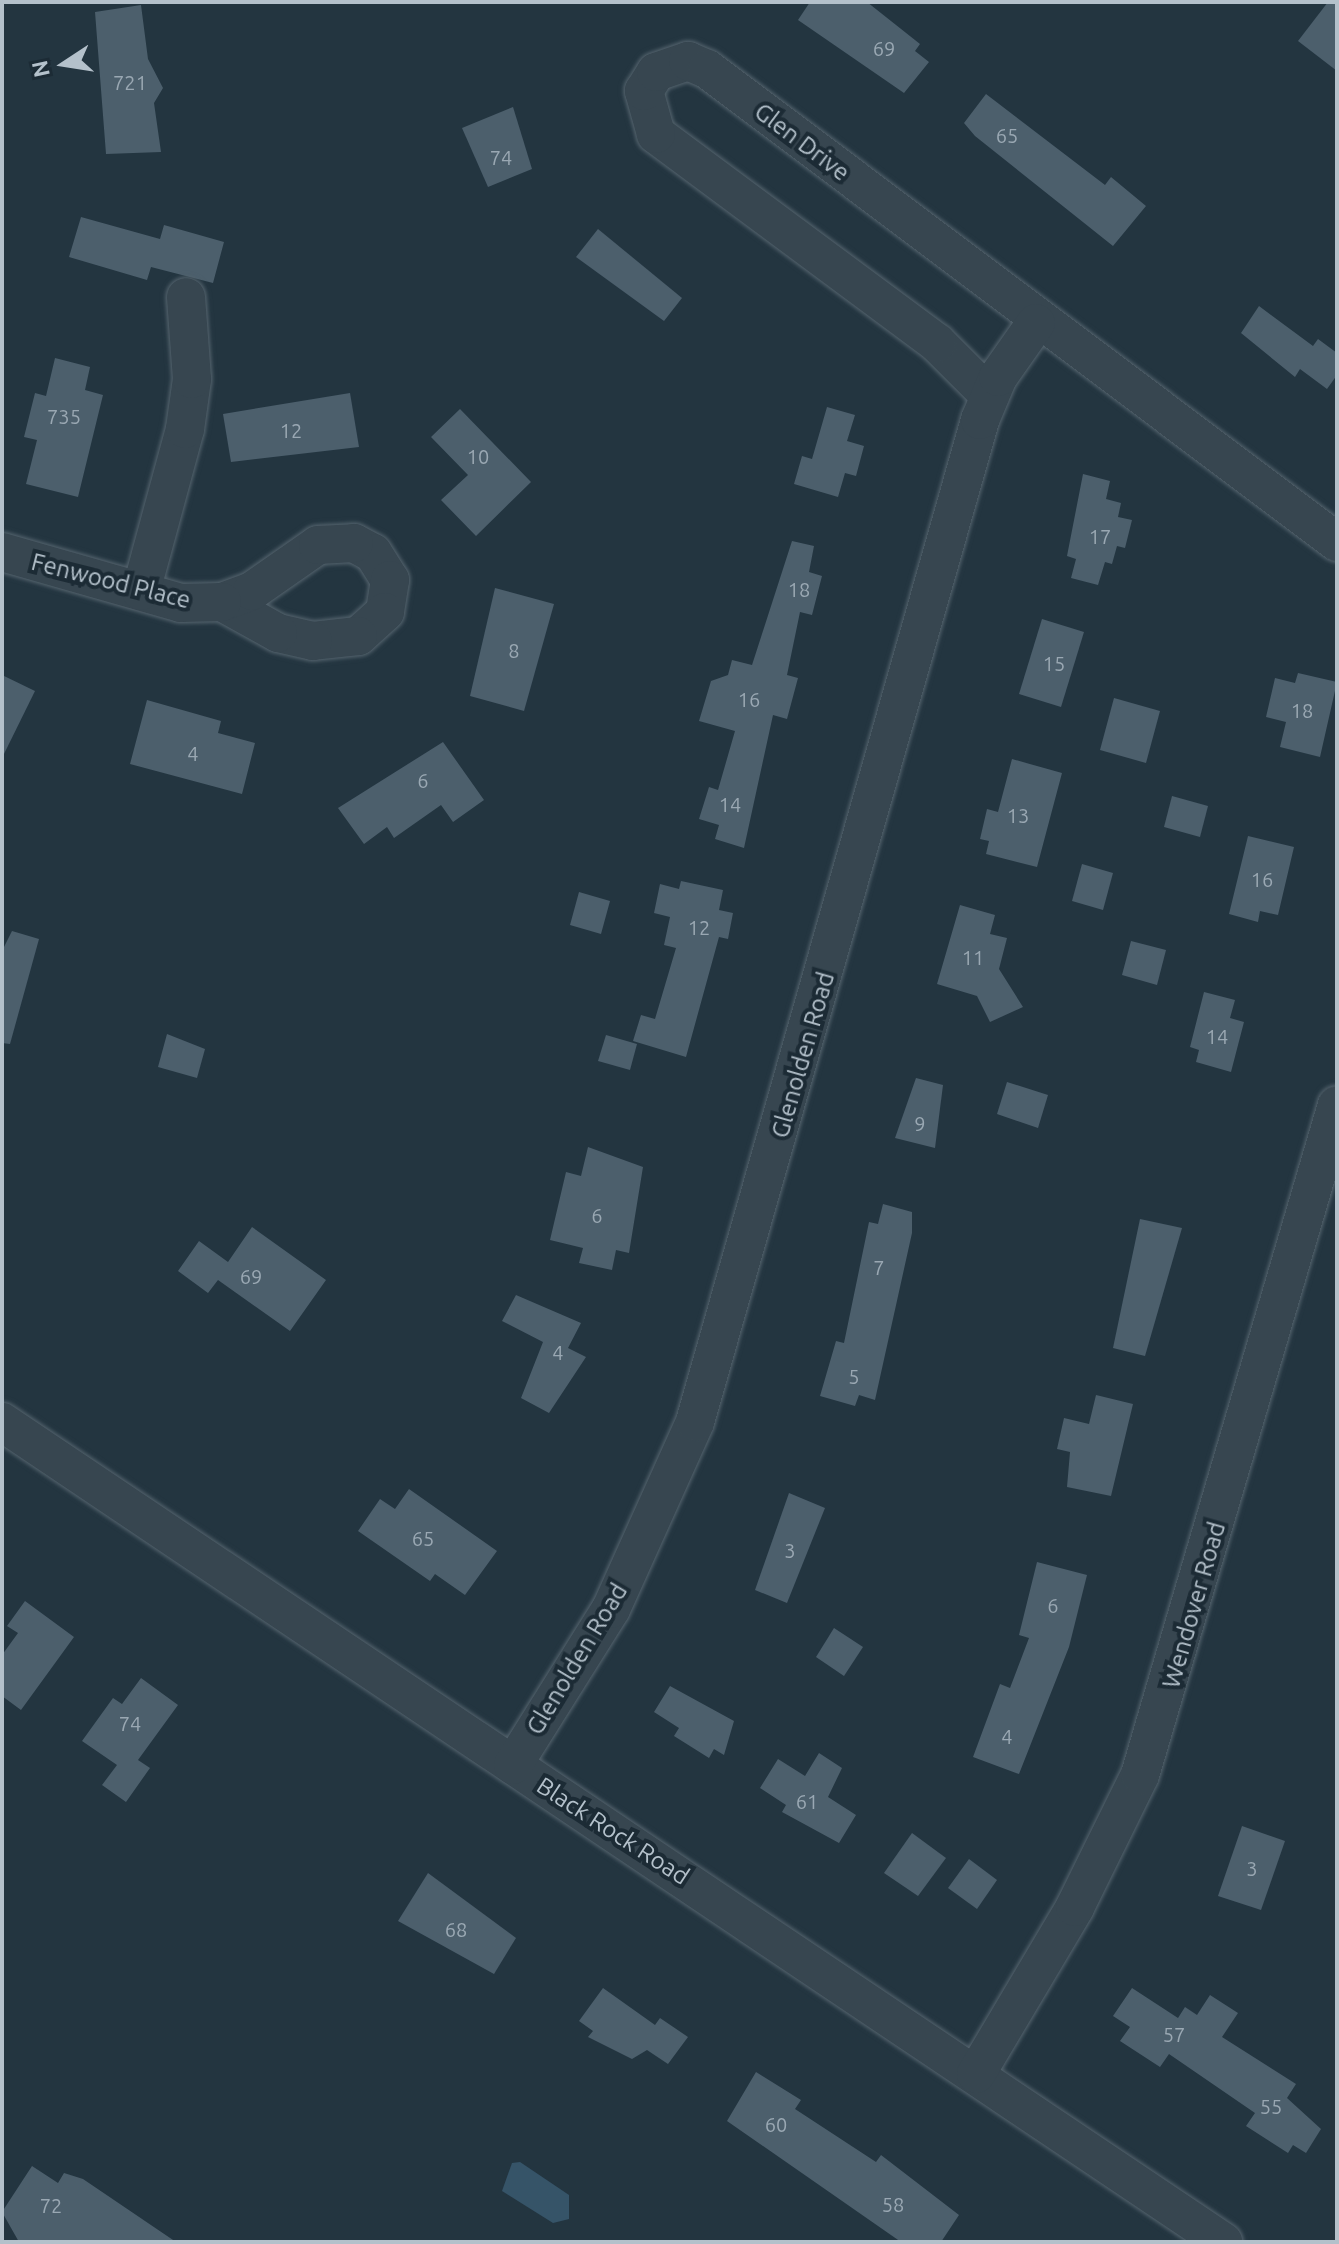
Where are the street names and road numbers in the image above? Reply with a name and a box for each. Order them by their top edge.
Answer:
street label: Glen Drive [749,97,855,187]
street label: Fenwood Place [28,547,194,615]
street label: Glenolden Road [766,969,840,1141]
street label: Wendover Road [1157,1519,1231,1691]
street label: Glenolden Road [521,1578,633,1740]
street label: Black Rock Road [531,1771,695,1891]

